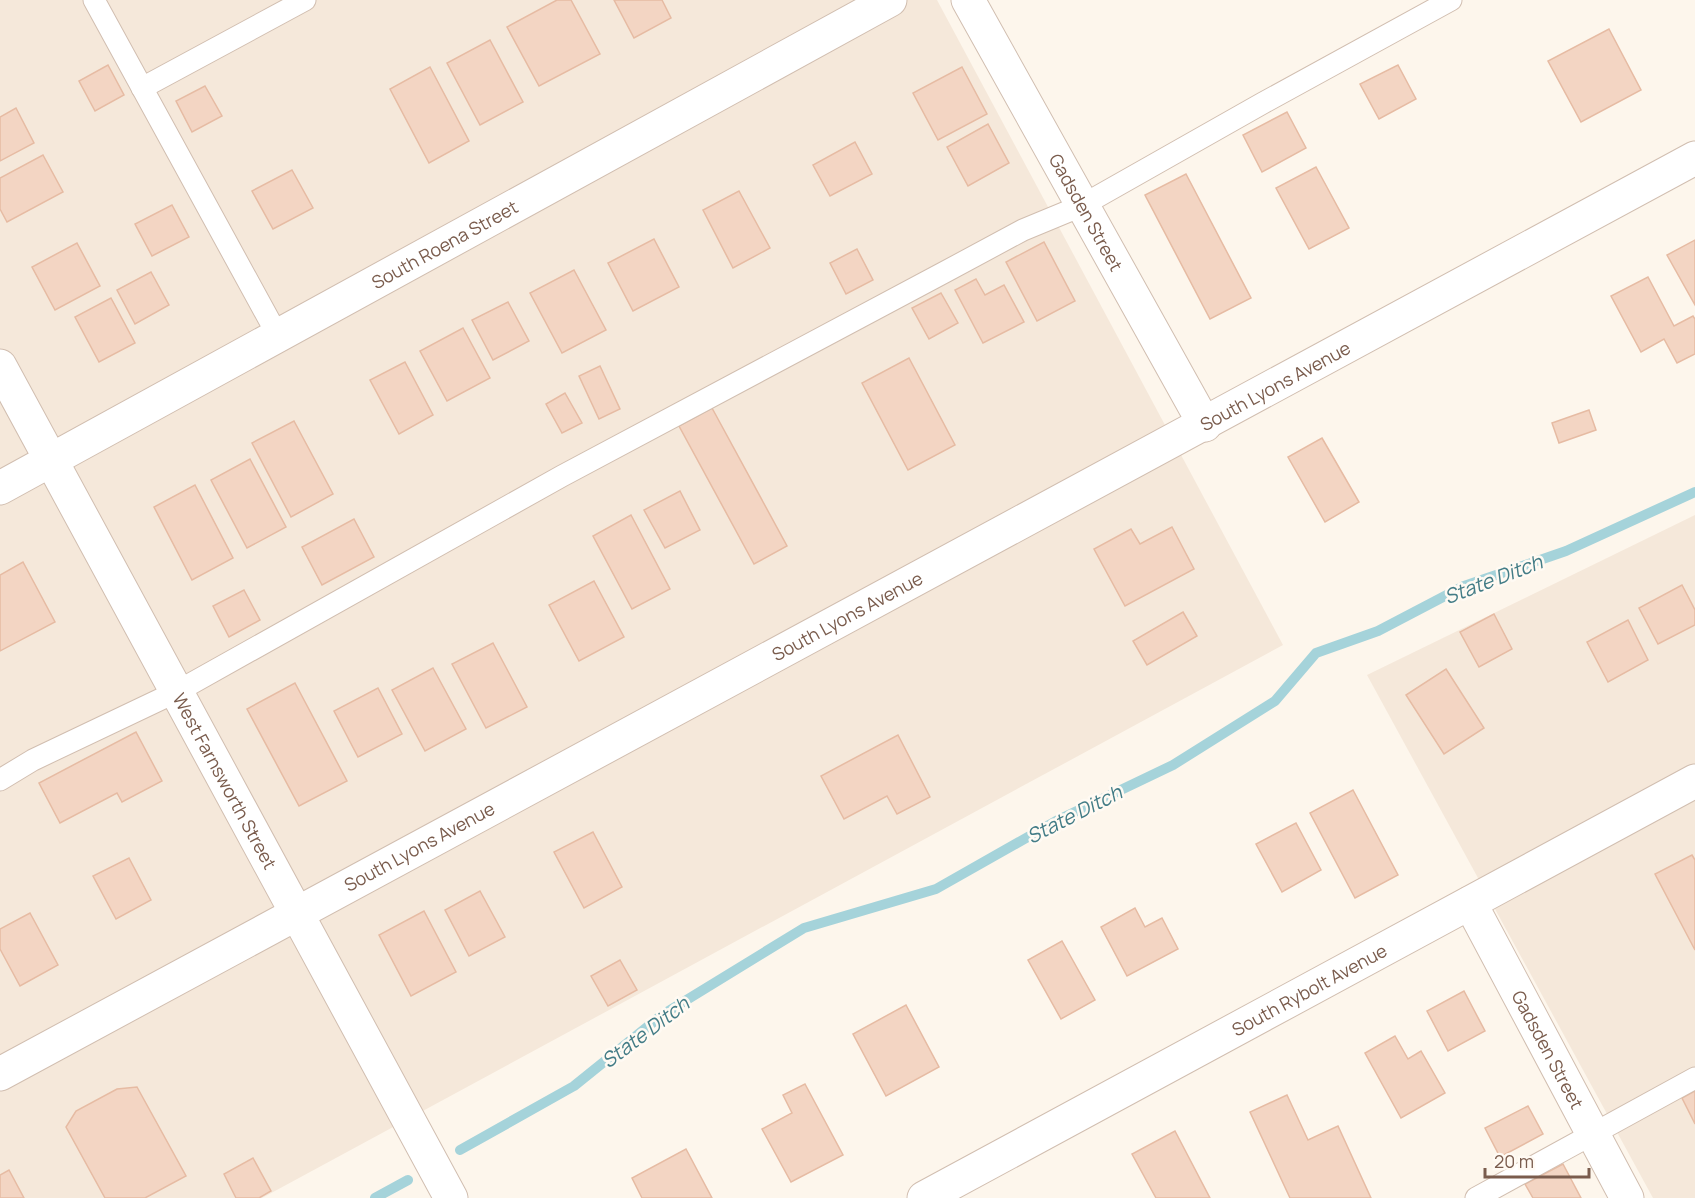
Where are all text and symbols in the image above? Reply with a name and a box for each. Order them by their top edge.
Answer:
street label: Gadsden Street [1044,149,1129,275]
street label: South Roena Street [367,194,522,294]
street label: South Lyons Avenue [1196,335,1355,436]
water label: State Ditch [1440,547,1547,610]
street label: South Lyons Avenue [768,566,927,666]
street label: West Farnsworth Street [168,689,282,873]
water label: State Ditch [1022,778,1127,850]
street label: South Lyons Avenue [340,796,499,897]
street label: South Rybolt Avenue [1228,938,1391,1041]
street label: Gadsden Street [1507,986,1589,1113]
water label: State Ditch [596,989,695,1074]
scale bar [1485,1141,1588,1179]
text: 20 m [1494,1149,1534,1173]

